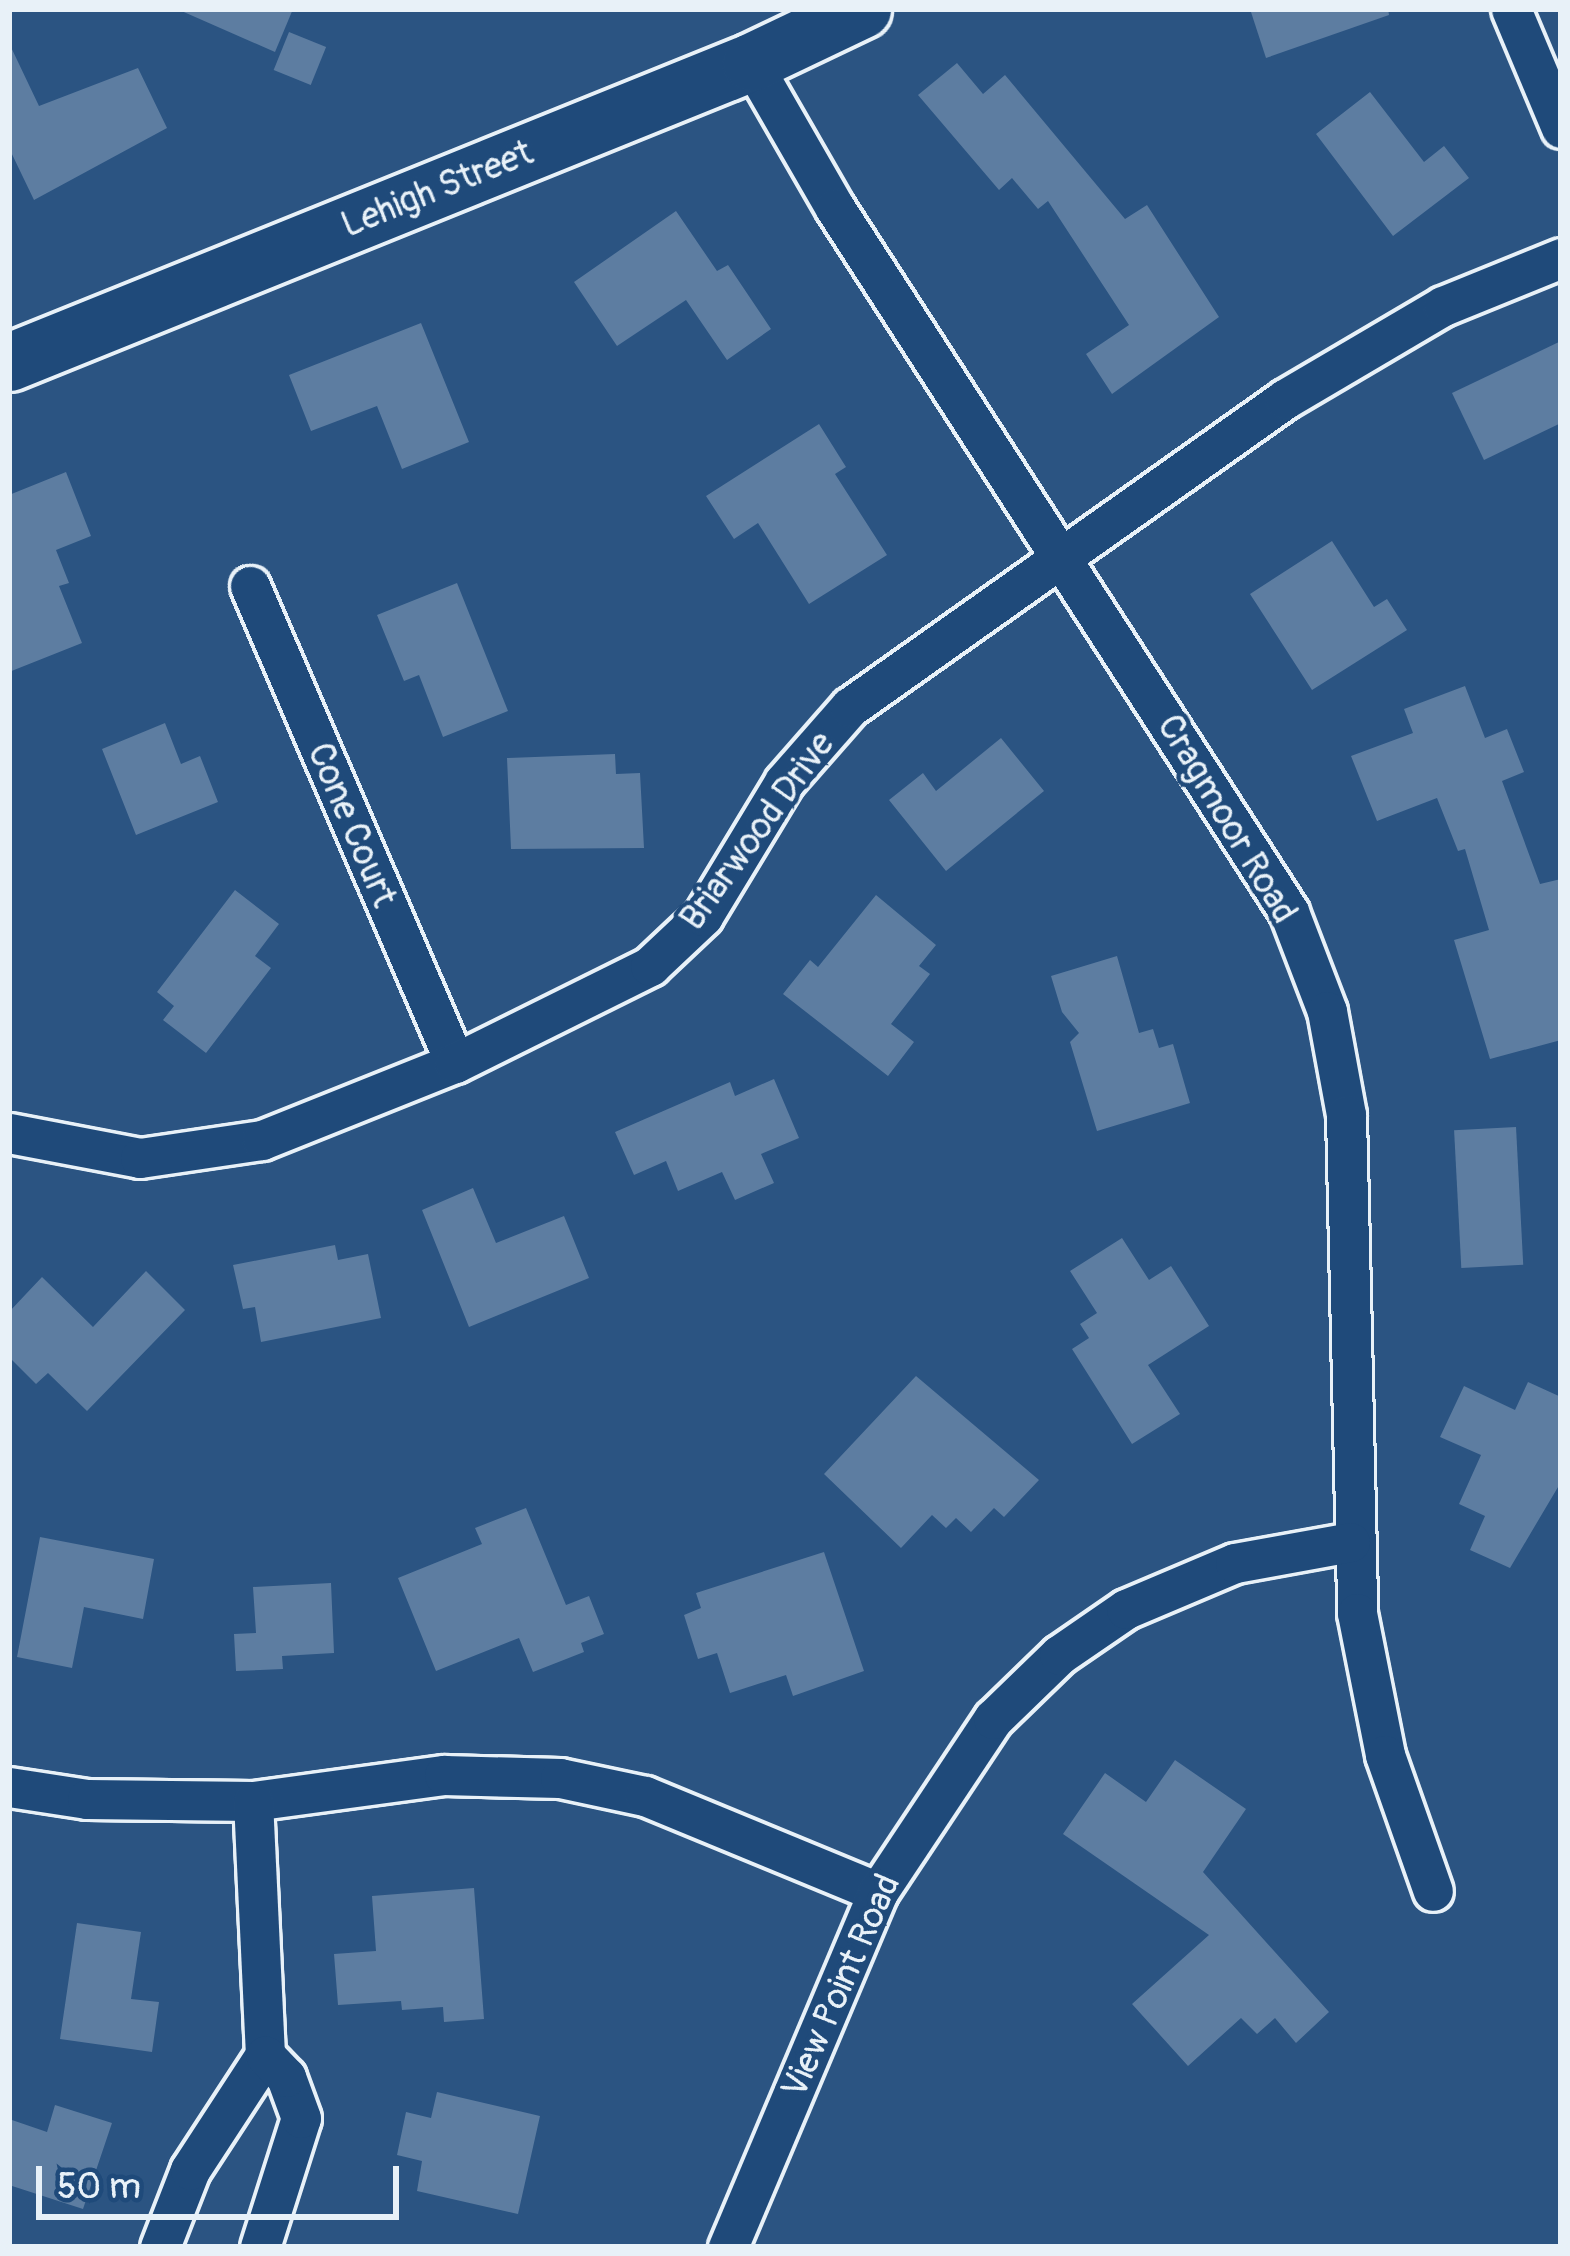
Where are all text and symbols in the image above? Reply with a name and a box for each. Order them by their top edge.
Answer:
street label: Lehigh Street [335,131,539,247]
street label: Cragmoor Road [1148,707,1306,931]
street label: Briarwood Drive [671,723,843,939]
street label: Cone Court [298,736,406,914]
street label: View Point Road [772,1868,910,2104]
scale bar [42,2142,405,2216]
text: 50 m [57,2164,141,2209]

